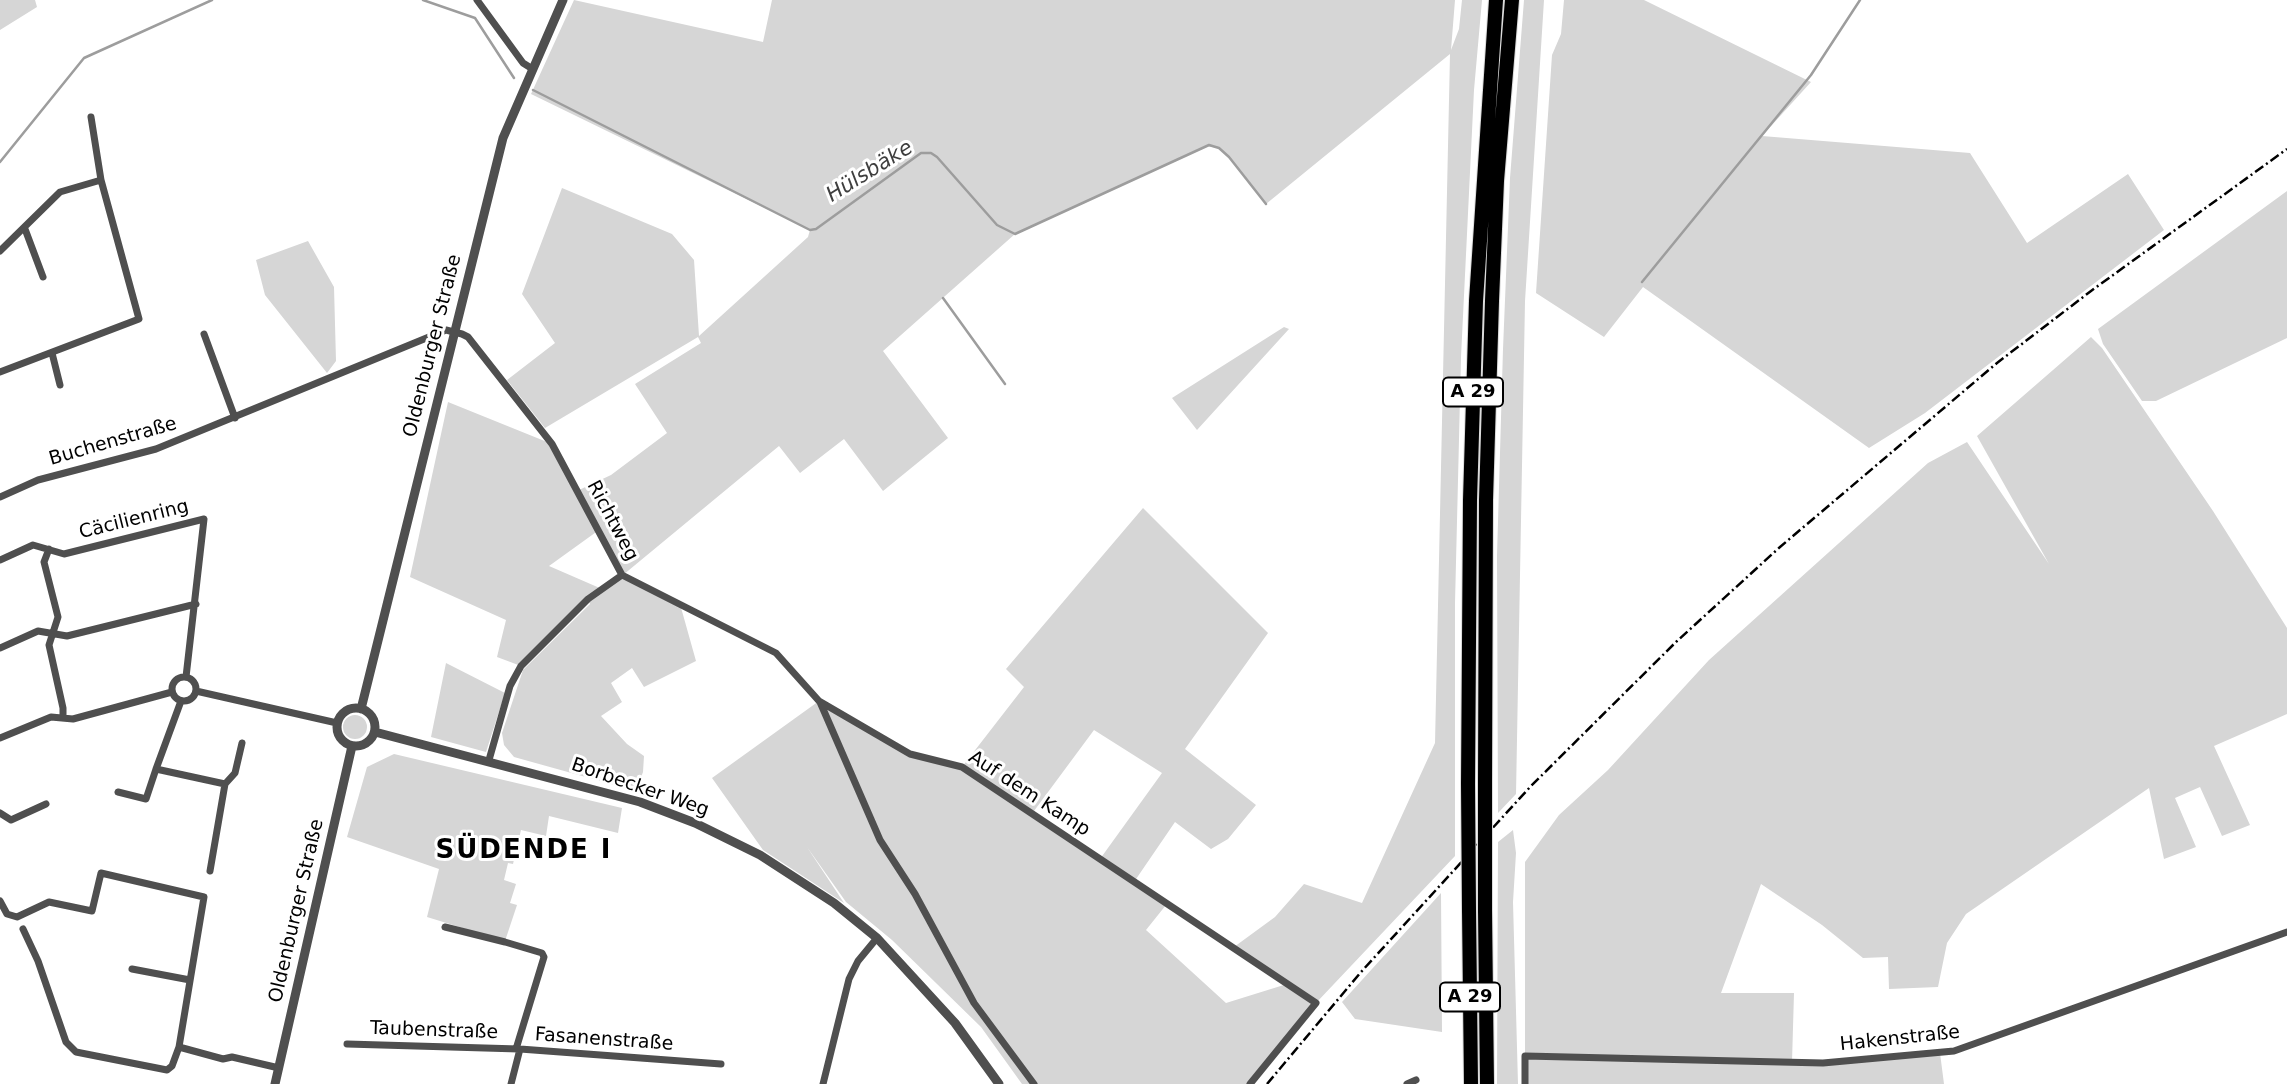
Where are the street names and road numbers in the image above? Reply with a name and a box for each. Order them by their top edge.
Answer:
street label: Oldenburger Straße [399,252,467,440]
road number: A 29 [1443,378,1503,406]
street label: Buchenstraße [47,413,179,471]
street label: Richtweg [581,477,643,565]
street label: Cäcilienring [77,495,191,545]
street label: Auf dem Kamp [964,746,1094,842]
street label: Borbecker Weg [568,754,712,822]
street label: Oldenburger Straße [265,817,329,1005]
road number: A 29 [1440,982,1500,1012]
street label: Taubenstraße [369,1017,499,1045]
street label: Hakenstraße [1839,1021,1961,1057]
street label: Fasanenstraße [534,1024,674,1056]

